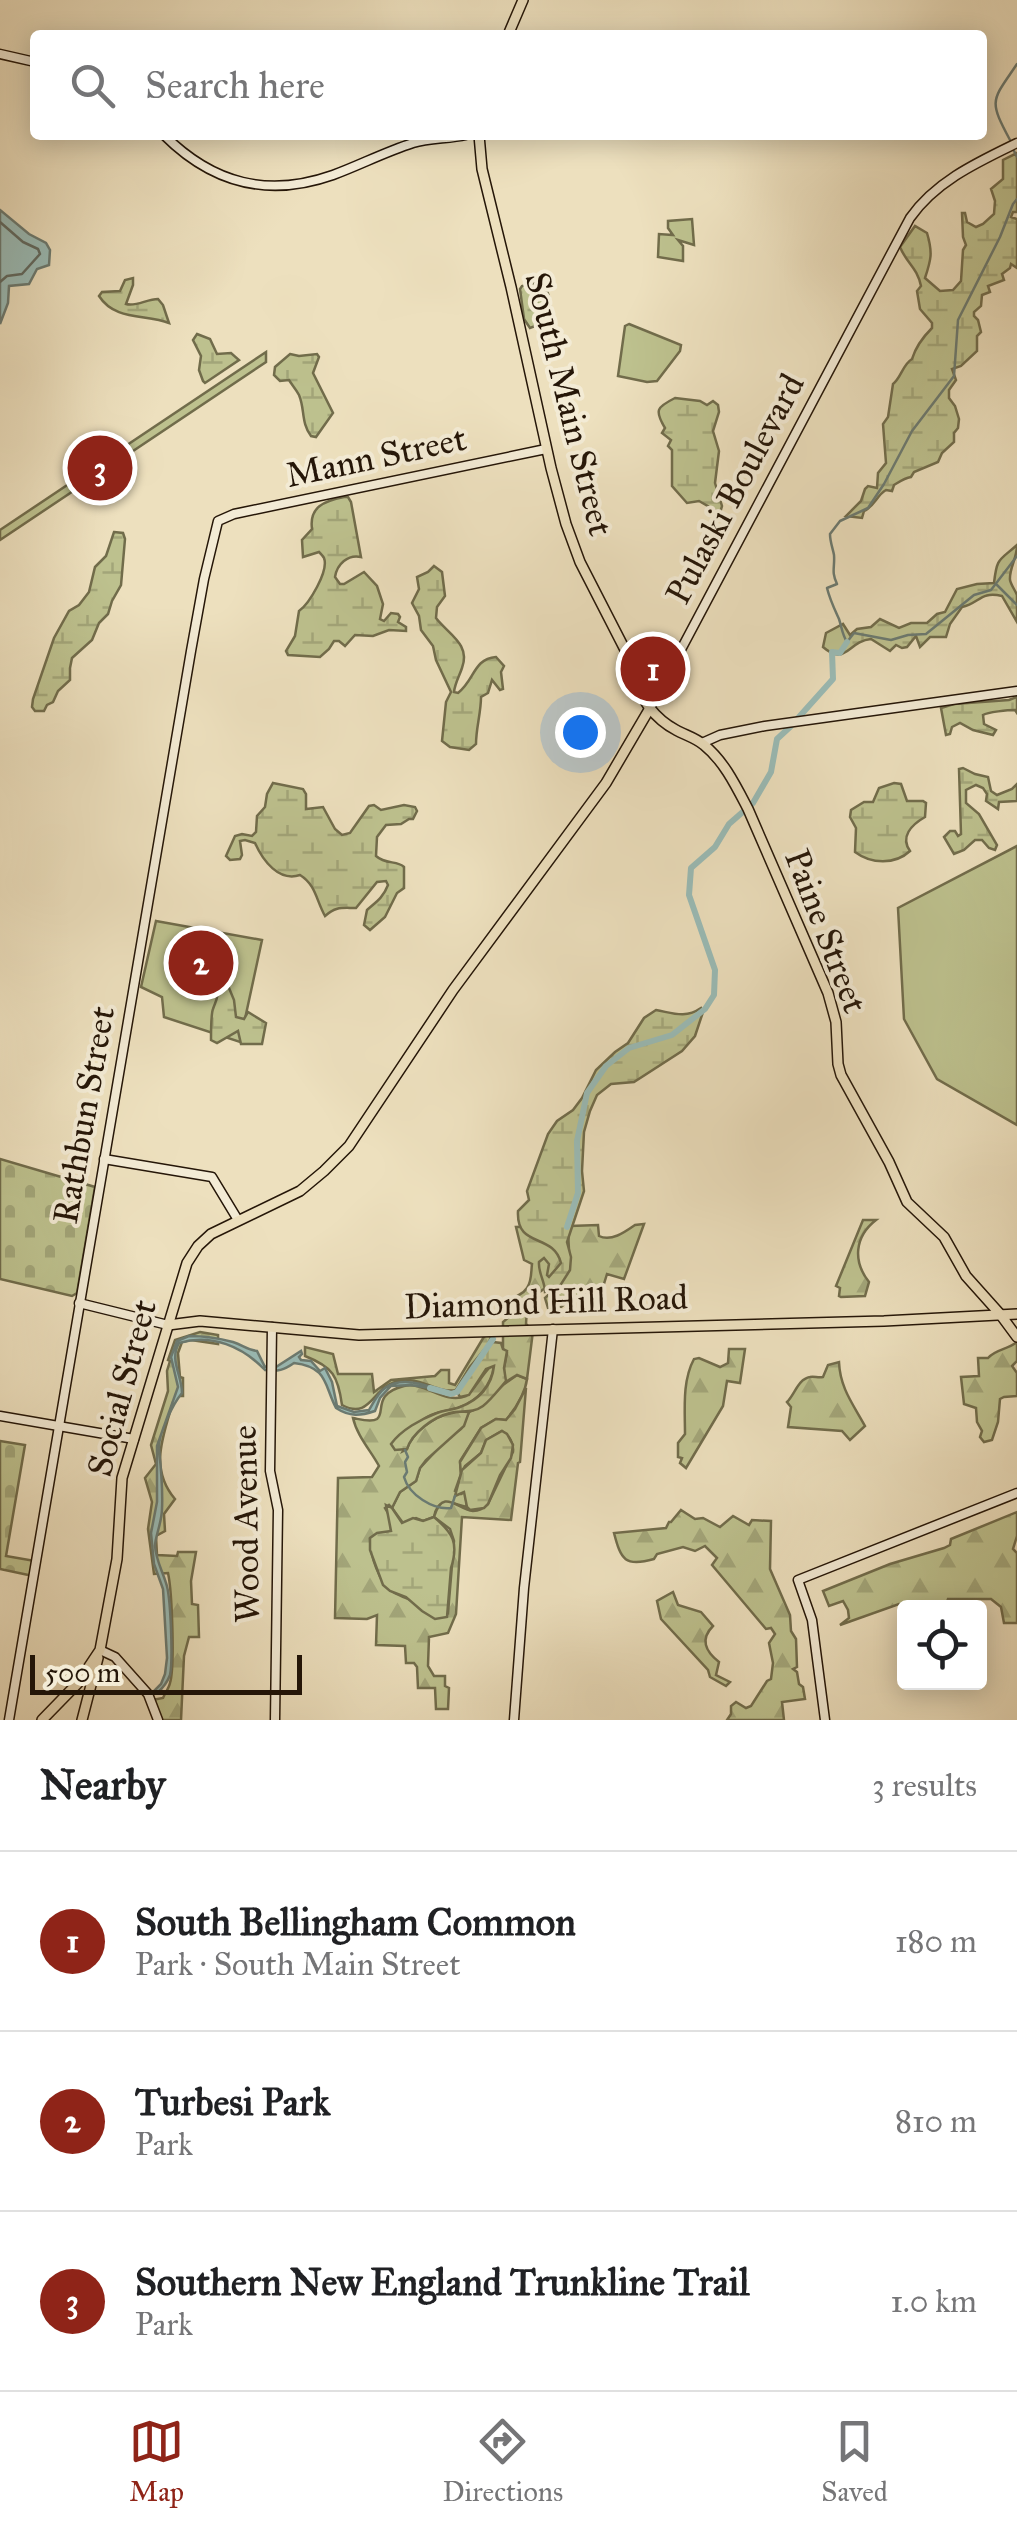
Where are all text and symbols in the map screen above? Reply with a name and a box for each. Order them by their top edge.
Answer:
search box [30,30,987,140]
icon: search [65,58,120,113]
text: Search here [145,62,325,108]
street label: South Main Street [515,268,623,540]
street label: Pulaski Boulevard [656,366,814,611]
street label: Mann Street [282,417,470,497]
pin: 3 [68,430,132,506]
pin: 1 [620,632,686,706]
your location [555,707,606,758]
street label: Paine Street [775,843,877,1019]
pin: 2 [168,926,234,1000]
street label: Rathbun Street [44,1003,124,1227]
street label: Diamond Hill Road [403,1276,689,1328]
street label: Social Street [78,1295,166,1481]
street label: Wood Avenue [223,1425,269,1623]
map controls [897,1600,987,1690]
button: locate [897,1600,987,1690]
scale bar [30,1650,302,1694]
text: 500 m [45,1655,120,1690]
text: Nearby [40,1759,165,1811]
text: 3 results [872,1766,977,1805]
text: South Bellingham Common [135,1899,576,1945]
text: 1 [66,1922,79,1961]
text: 180 m [895,1922,977,1961]
text: Park · South Main Street [135,1945,460,1984]
text: Turbesi Park [135,2079,330,2125]
text: 2 [65,2102,80,2141]
text: 810 m [895,2102,977,2141]
text: Park [135,2125,193,2164]
text: Southern New England Trunkline Trail [135,2259,749,2305]
text: 3 [66,2282,79,2321]
text: 1.0 km [890,2282,977,2321]
text: Park [135,2305,193,2344]
tab: Map [129,2414,184,2509]
tab: Directions [442,2414,563,2509]
tab: Saved [821,2414,888,2509]

